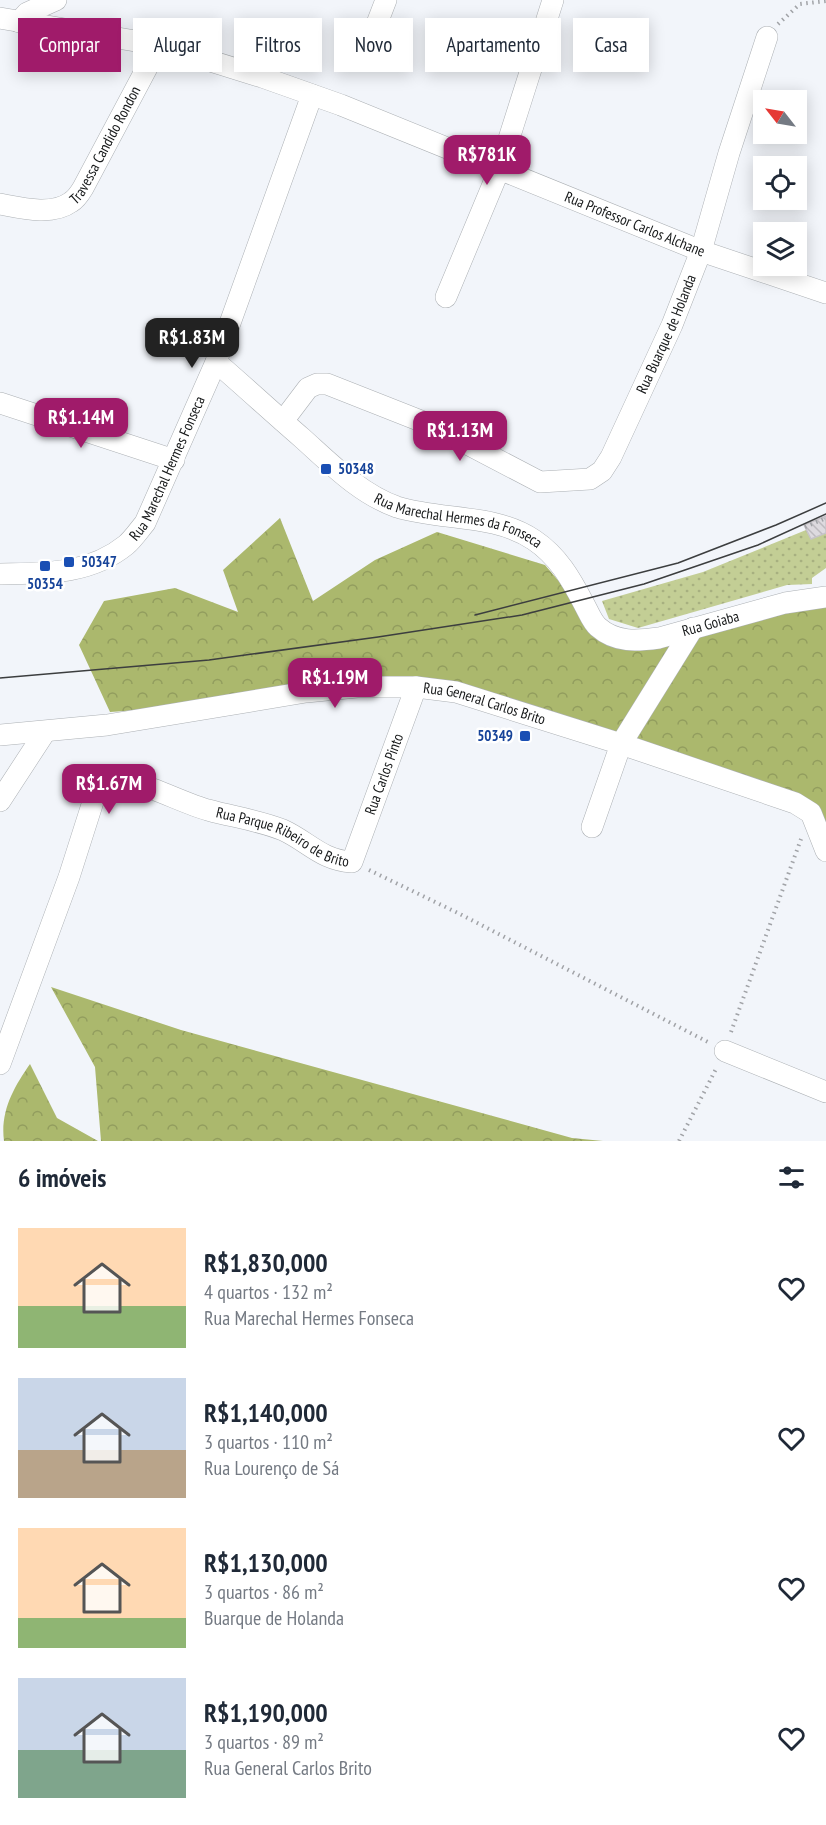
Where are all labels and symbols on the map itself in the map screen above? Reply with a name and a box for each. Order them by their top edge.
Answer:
street label: Travessa Candido Rondon [65,83,145,208]
north arrow [753,90,807,144]
pin: R$781K [438,135,536,186]
street label: Rua Professor Carlos Alchane [562,187,707,261]
street label: Rua Buarque de Holanda [632,272,700,397]
pin: R$1.83M [137,318,247,369]
street label: Rua Marechal Hermes Fonseca [125,393,209,544]
pin: R$1.14M [26,398,136,449]
pin: R$1.13M [405,411,515,462]
place label: 50348 [338,459,374,478]
marker: 50348 [319,462,333,476]
street label: Rua Marechal Hermes da Fonseca [371,488,546,552]
place label: 50347 [81,552,117,571]
marker: 50347 [62,555,76,569]
marker: 50354 [38,559,52,573]
place label: 50354 [27,574,63,593]
street label: Rua Goiaba [680,606,741,640]
pin: R$1.19M [280,658,390,709]
street label: Rua General Carlos Brito [422,678,548,729]
place label: 50349 [477,726,513,745]
marker: 50349 [518,729,532,743]
street label: Rua Carlos Pinto [360,731,407,817]
pin: R$1.67M [54,764,164,815]
street label: Rua Parque Ribeiro de Brito [214,803,350,871]

